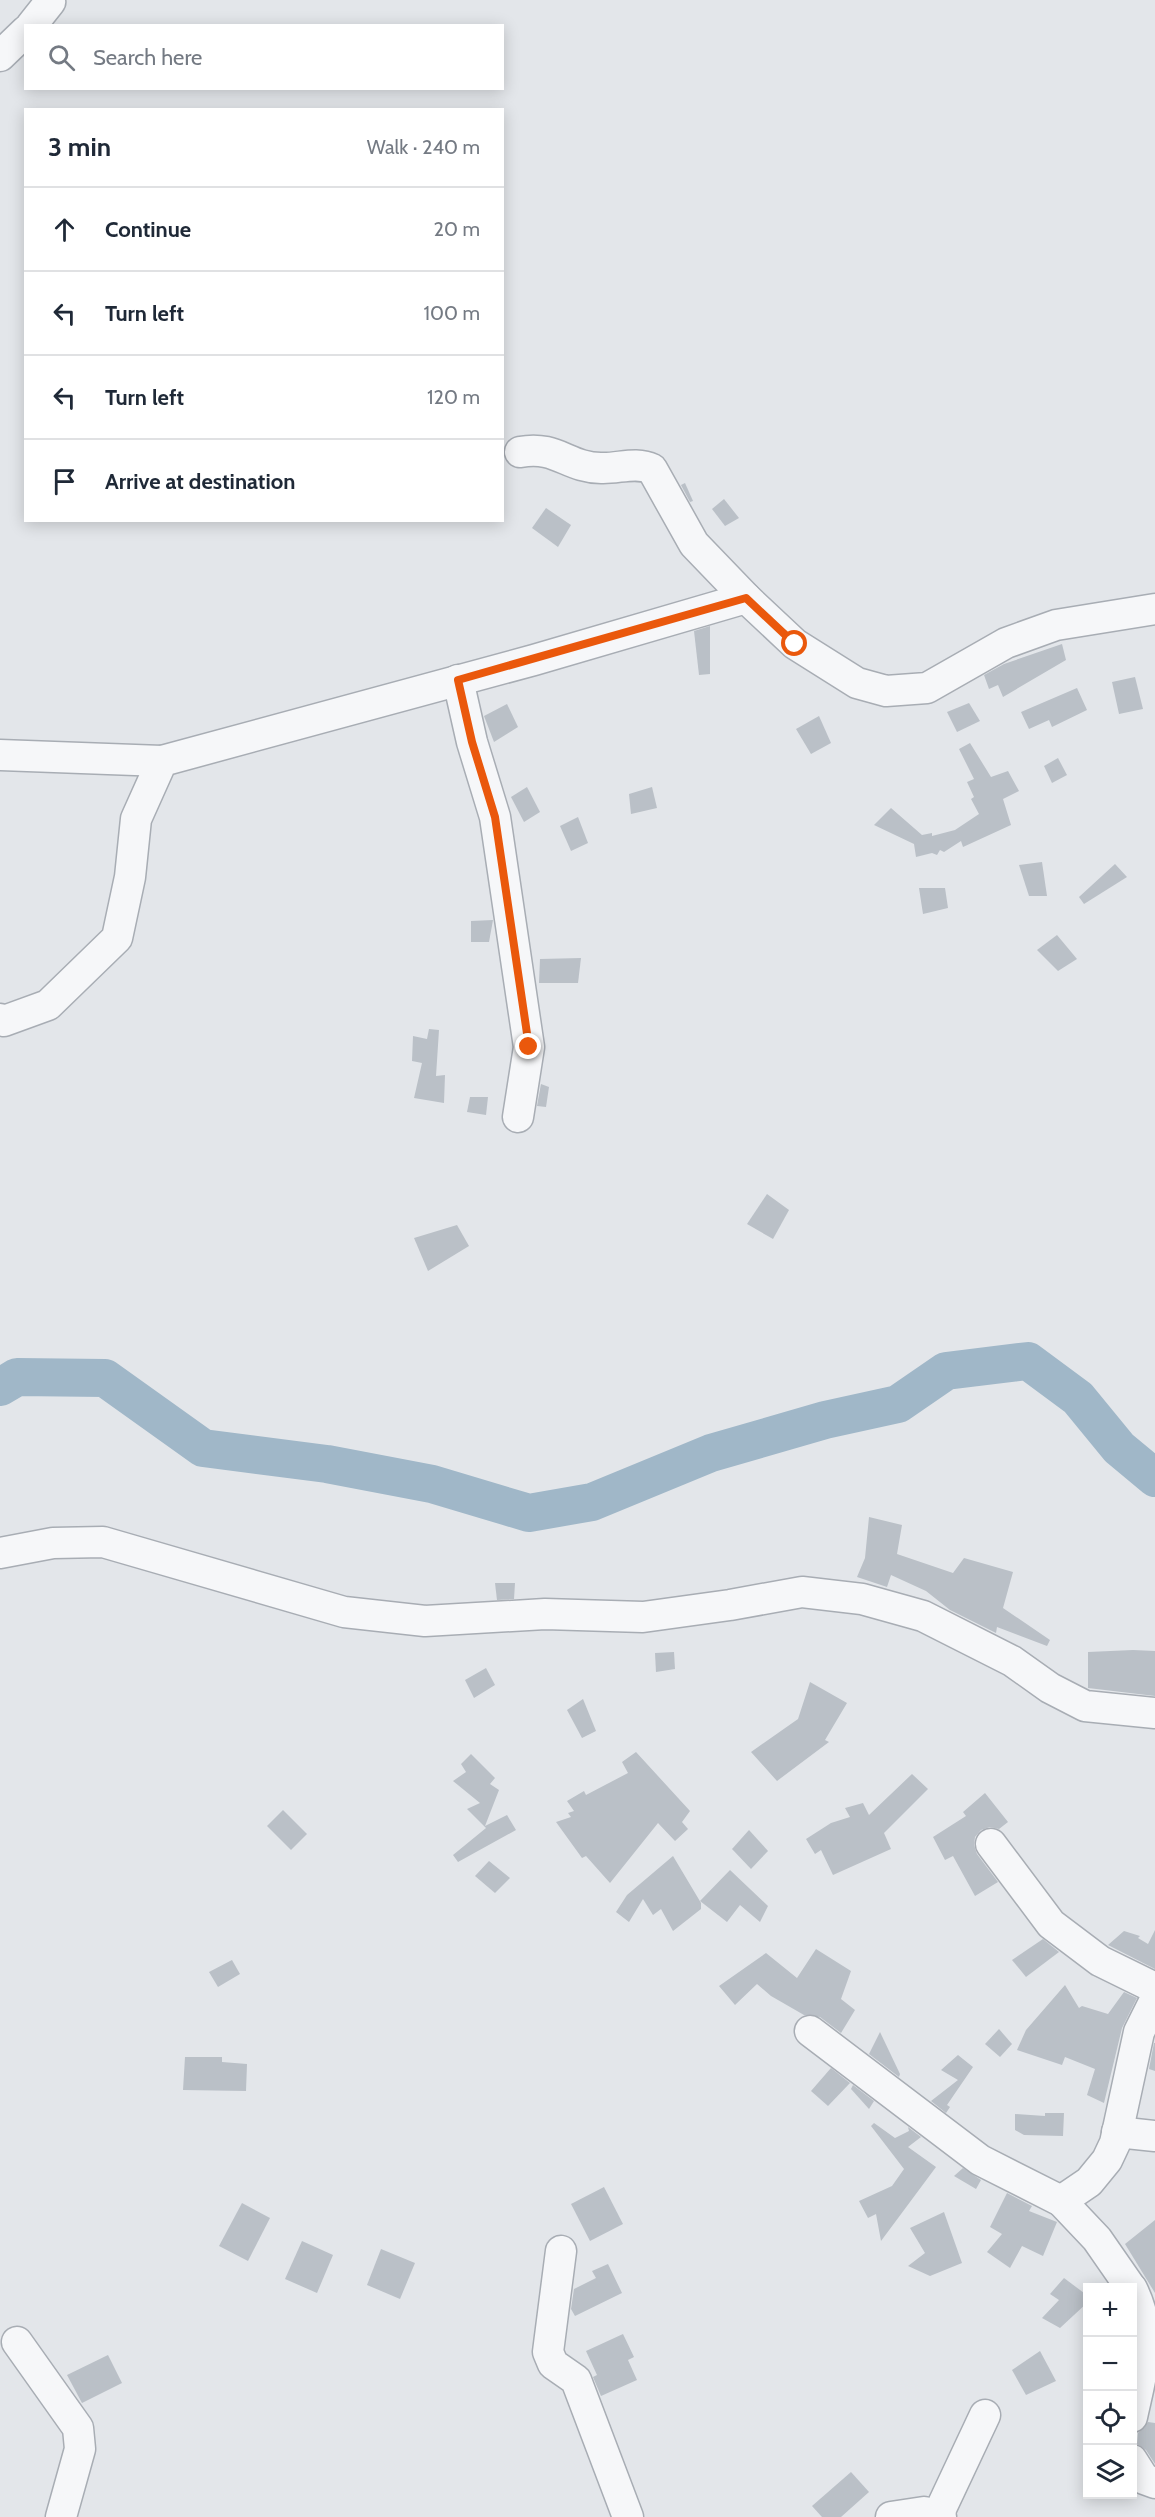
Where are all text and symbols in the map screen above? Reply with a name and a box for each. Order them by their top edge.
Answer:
search box [24,24,504,90]
icon: search [45,41,78,74]
text: Search here [93,44,202,71]
text: 3 min [48,131,111,163]
text: Walk · 240 m [367,135,480,159]
icon: ahead [48,213,81,246]
text: Continue [105,216,191,243]
text: 20 m [434,217,480,241]
icon: left [48,297,81,330]
text: Turn left [105,300,184,327]
text: 100 m [424,301,480,325]
icon: left [48,381,81,414]
text: Turn left [105,384,184,411]
text: 120 m [427,385,480,409]
icon: arrive [48,465,81,498]
text: Arrive at destination [105,468,295,495]
route start [781,630,807,656]
route end [515,1033,541,1059]
map controls [1083,2283,1137,2499]
button: + [1083,2283,1137,2337]
button: − [1083,2337,1137,2391]
button: locate [1083,2391,1137,2445]
button: layers [1083,2445,1137,2499]

